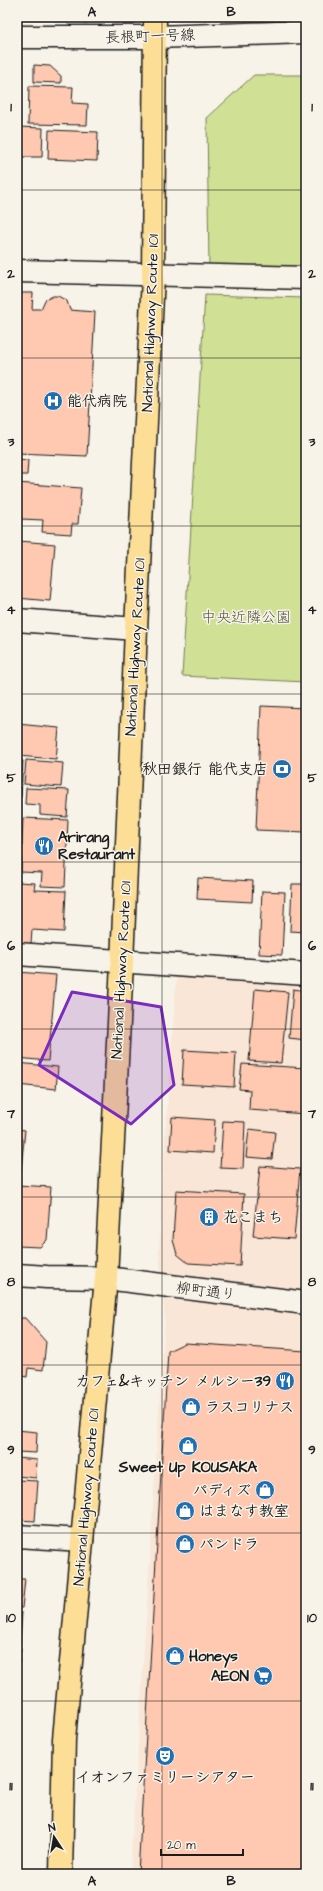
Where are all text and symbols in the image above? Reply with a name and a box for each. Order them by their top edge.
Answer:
text: A [88,3,97,21]
text: B [226,3,236,21]
street label: 長根町一号線 [105,24,195,49]
text: 1 [10,98,12,116]
text: 1 [311,98,313,116]
street label: National Highway Route 101 [137,234,165,412]
text: 2 [6,265,15,283]
text: 2 [307,265,316,283]
hospital icon: 能代病院 [42,390,64,412]
place label: 能代病院 [67,391,127,412]
text: 3 [7,433,15,451]
text: 3 [308,433,316,451]
street label: National Highway Route 101 [120,557,152,737]
text: 4 [7,601,16,619]
text: 4 [308,601,317,619]
park label: 中央近隣公園 [201,607,291,628]
bank icon: 秋田銀行 能代支店 [271,758,293,780]
place label: 秋田銀行 能代支店 [142,759,268,780]
text: 5 [6,769,16,787]
text: 5 [307,769,317,787]
place label: Arirang Restaurant [58,827,136,865]
restaurant icon: Arirang Restaurant [33,835,55,857]
street label: National Highway Route 101 [106,880,138,1060]
text: 6 [7,937,16,955]
text: 6 [308,937,317,955]
text: 7 [6,1105,16,1123]
text: 7 [307,1105,317,1123]
building icon: 花こまち [198,1206,220,1228]
place label: 花こまち [223,1207,283,1228]
text: 8 [7,1273,16,1291]
text: 8 [308,1273,317,1291]
street label: 柳町通り [175,1277,237,1306]
restaurant icon: カフェ&キッチン メルシー39 [274,1370,296,1392]
place label: カフェ&キッチン メルシー39 [75,1371,271,1392]
shop icon: ラスコリナス [180,1396,202,1418]
place label: ラスコリナス [205,1397,294,1418]
street label: National Highway Route 101 [68,1407,106,1587]
shop icon: Sweet Up KOUSAKA [177,1435,199,1457]
text: 9 [7,1441,15,1459]
text: 9 [308,1441,316,1459]
place label: Sweet Up KOUSAKA [118,1457,258,1478]
shop icon: パディズ [254,1479,276,1501]
place label: パディズ [193,1480,251,1501]
shop icon: はまなす教室 [174,1500,196,1522]
place label: はまなす教室 [199,1501,289,1522]
shop icon: パンドラ [174,1533,196,1555]
place label: パンドラ [199,1534,259,1555]
text: 10 [6,1609,17,1627]
text: 10 [307,1609,318,1627]
shop icon: Honeys [164,1645,186,1667]
place label: Honeys [189,1646,238,1668]
supermarket icon: AEON [252,1665,274,1687]
place label: AEON [211,1666,250,1687]
theatre icon: イオンファミリーシアター [154,1745,176,1767]
place label: イオンファミリーシアター [75,1767,255,1788]
text: 11 [9,1777,13,1795]
text: 11 [310,1777,314,1795]
north arrow [34,1817,74,1857]
text: N [47,1820,57,1836]
scale bar [161,1831,243,1857]
text: 20 m [167,1837,196,1854]
text: A [88,1872,97,1890]
text: B [226,1872,236,1890]

